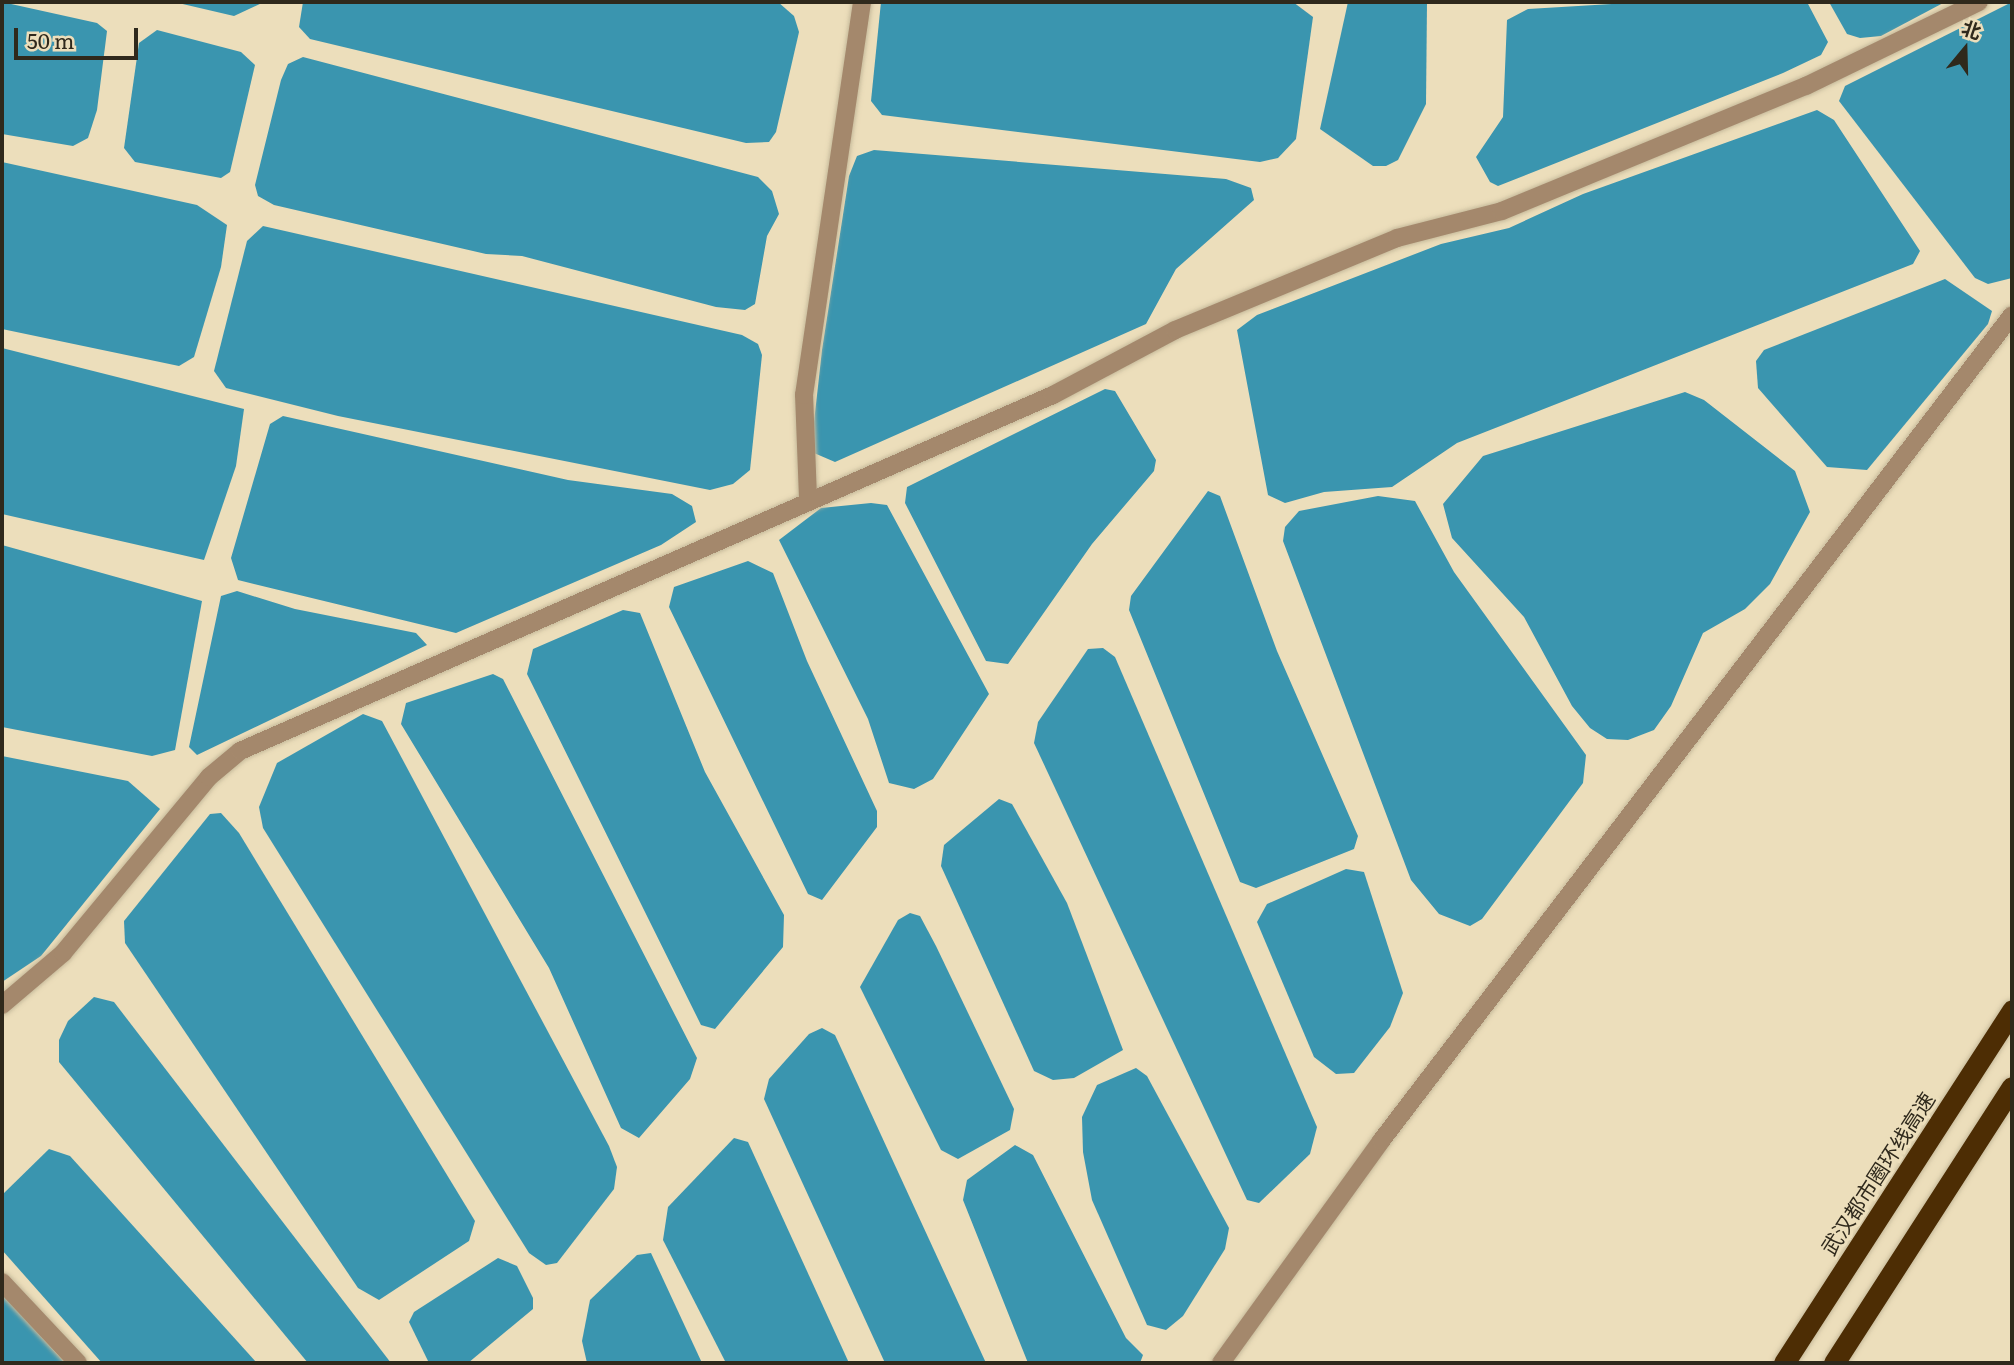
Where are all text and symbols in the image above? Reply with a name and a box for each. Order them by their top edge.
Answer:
text: 北 [1958,13,1985,45]
scale bar [18,14,142,58]
north arrow [1930,14,2000,84]
text: 50 m [27,24,74,55]
street label: 武汉都市圈环线高速 [1815,1087,1939,1259]

